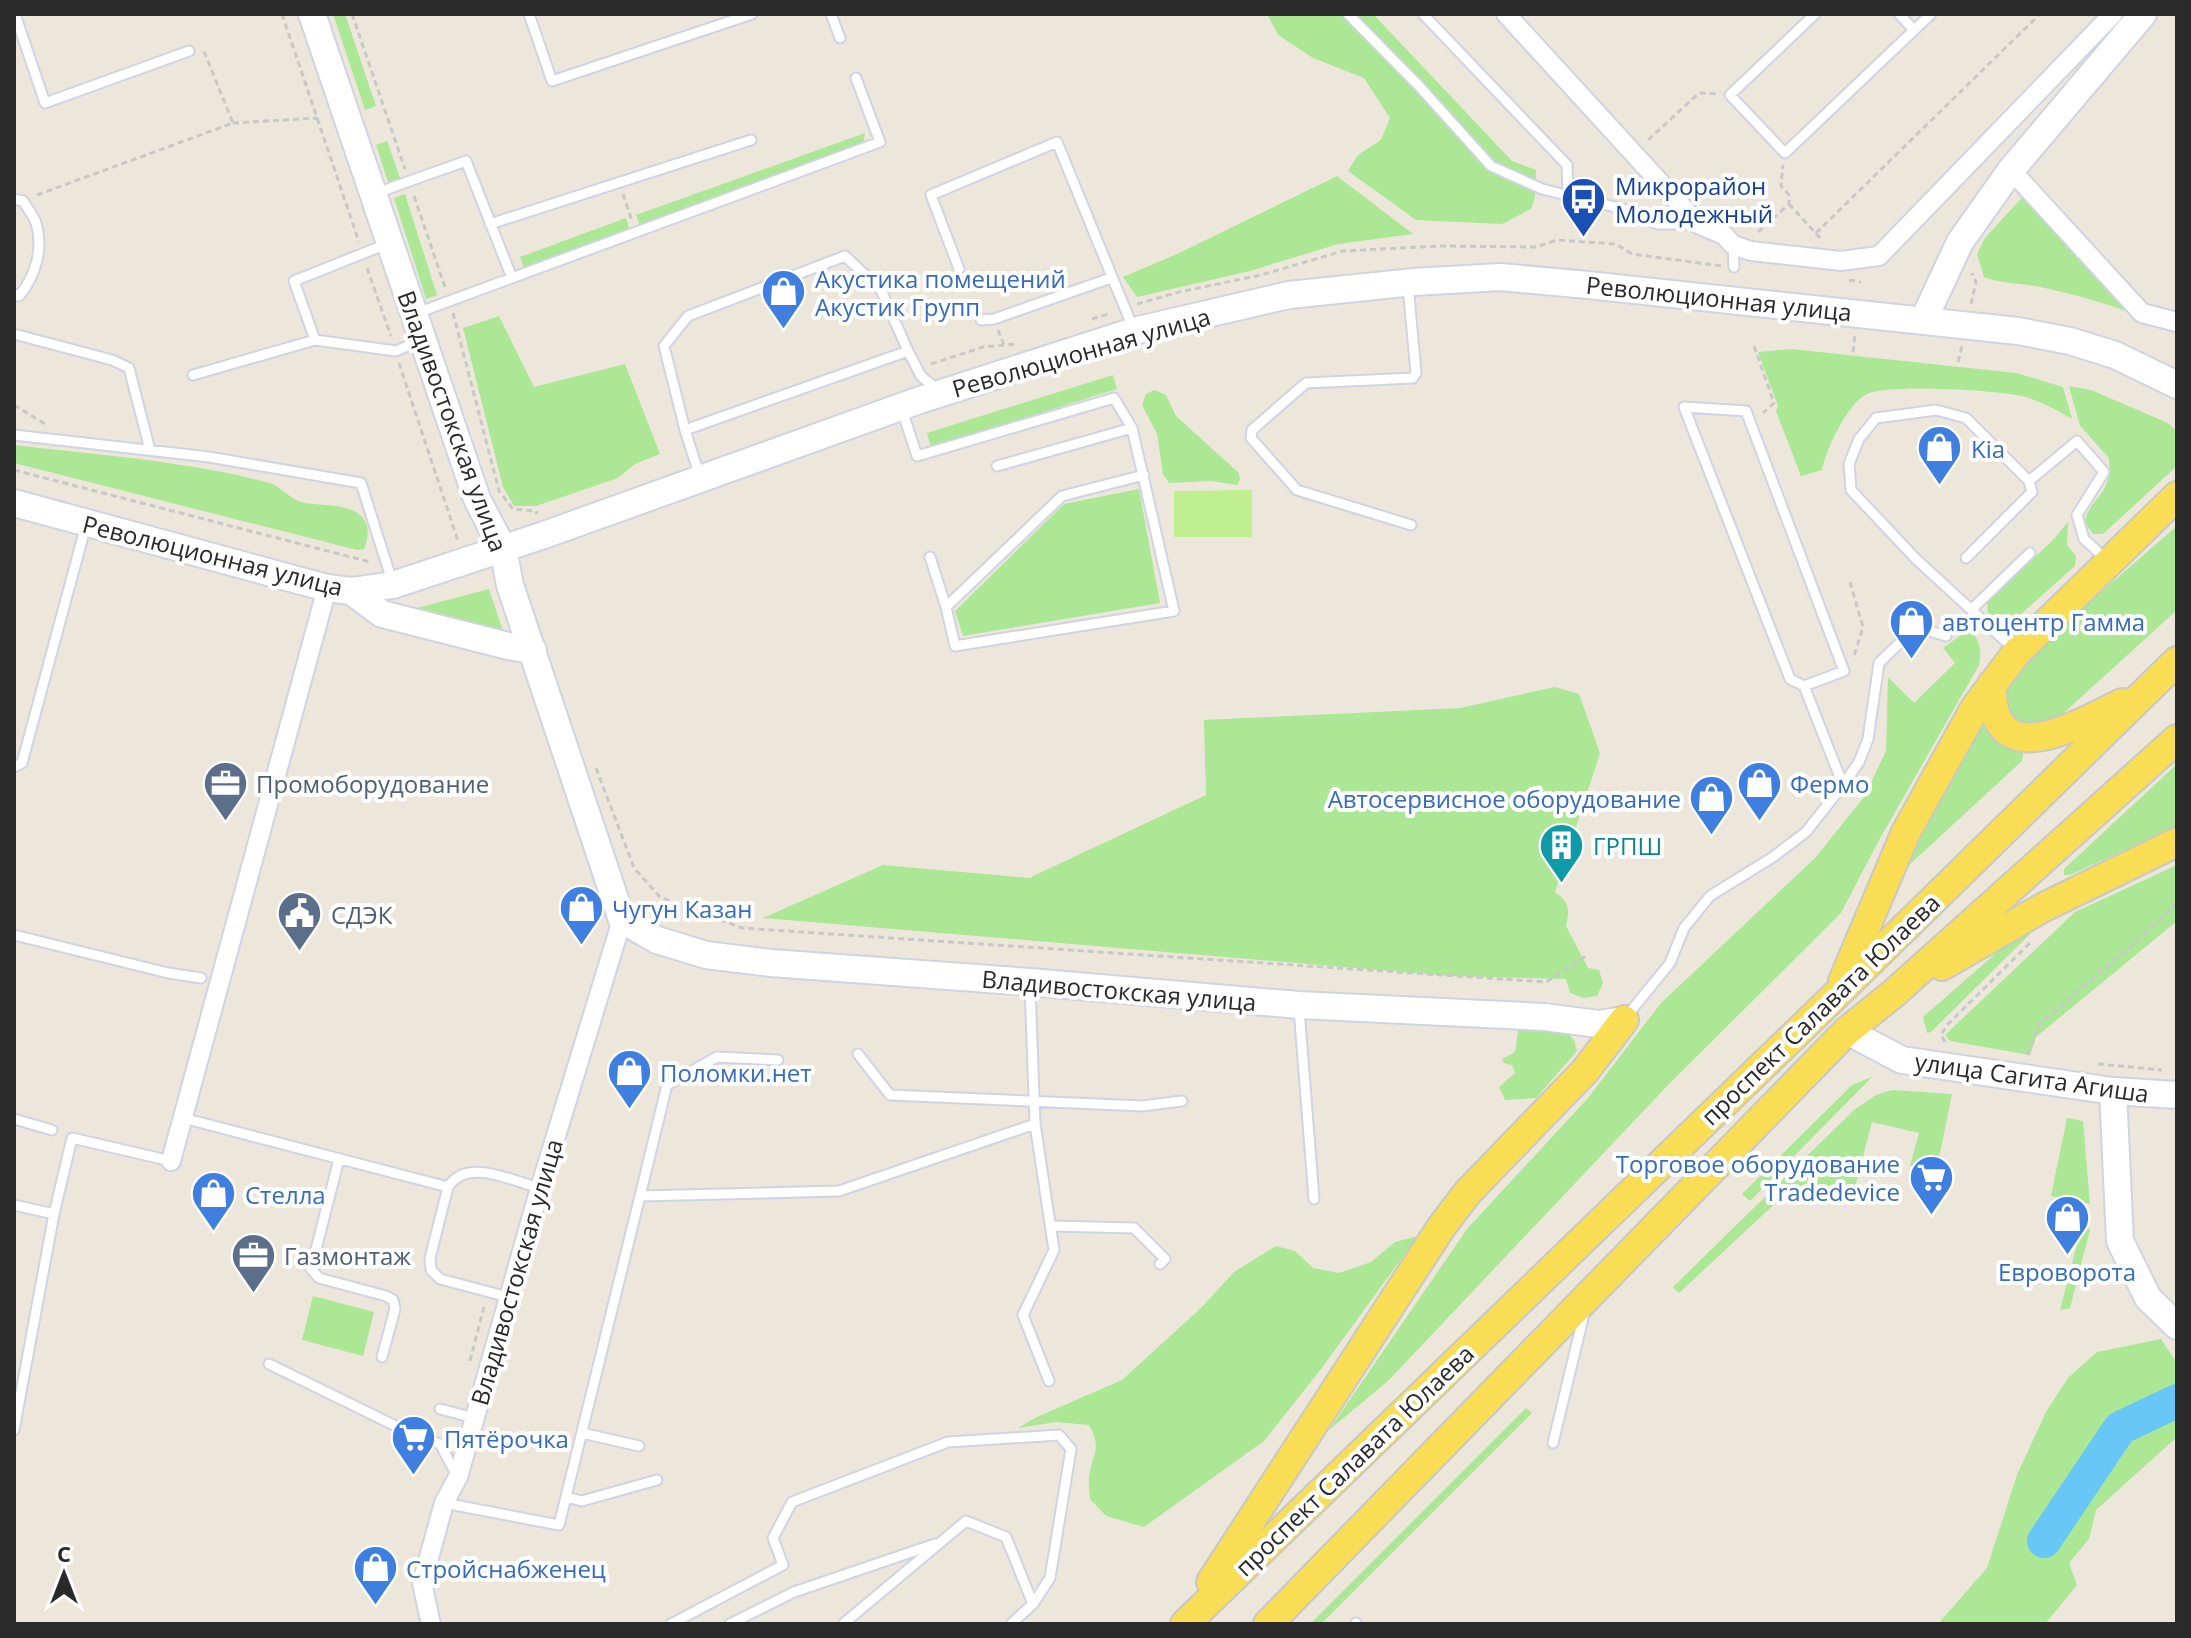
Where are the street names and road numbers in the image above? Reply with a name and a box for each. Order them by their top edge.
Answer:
street label: Революционная улица [1584,268,1854,328]
street label: Владивостокская улица [390,286,516,556]
street label: Революционная улица [948,299,1214,405]
street label: Революционная улица [79,507,347,603]
street label: проспект Салавата Юлаева [1693,886,1947,1132]
street label: Владивостокская улица [980,962,1258,1018]
street label: улица Сагита Агиша [1913,1044,2151,1110]
street label: Владивостокская улица [462,1135,570,1409]
street label: проспект Салавата Юлаева [1227,1337,1481,1583]

